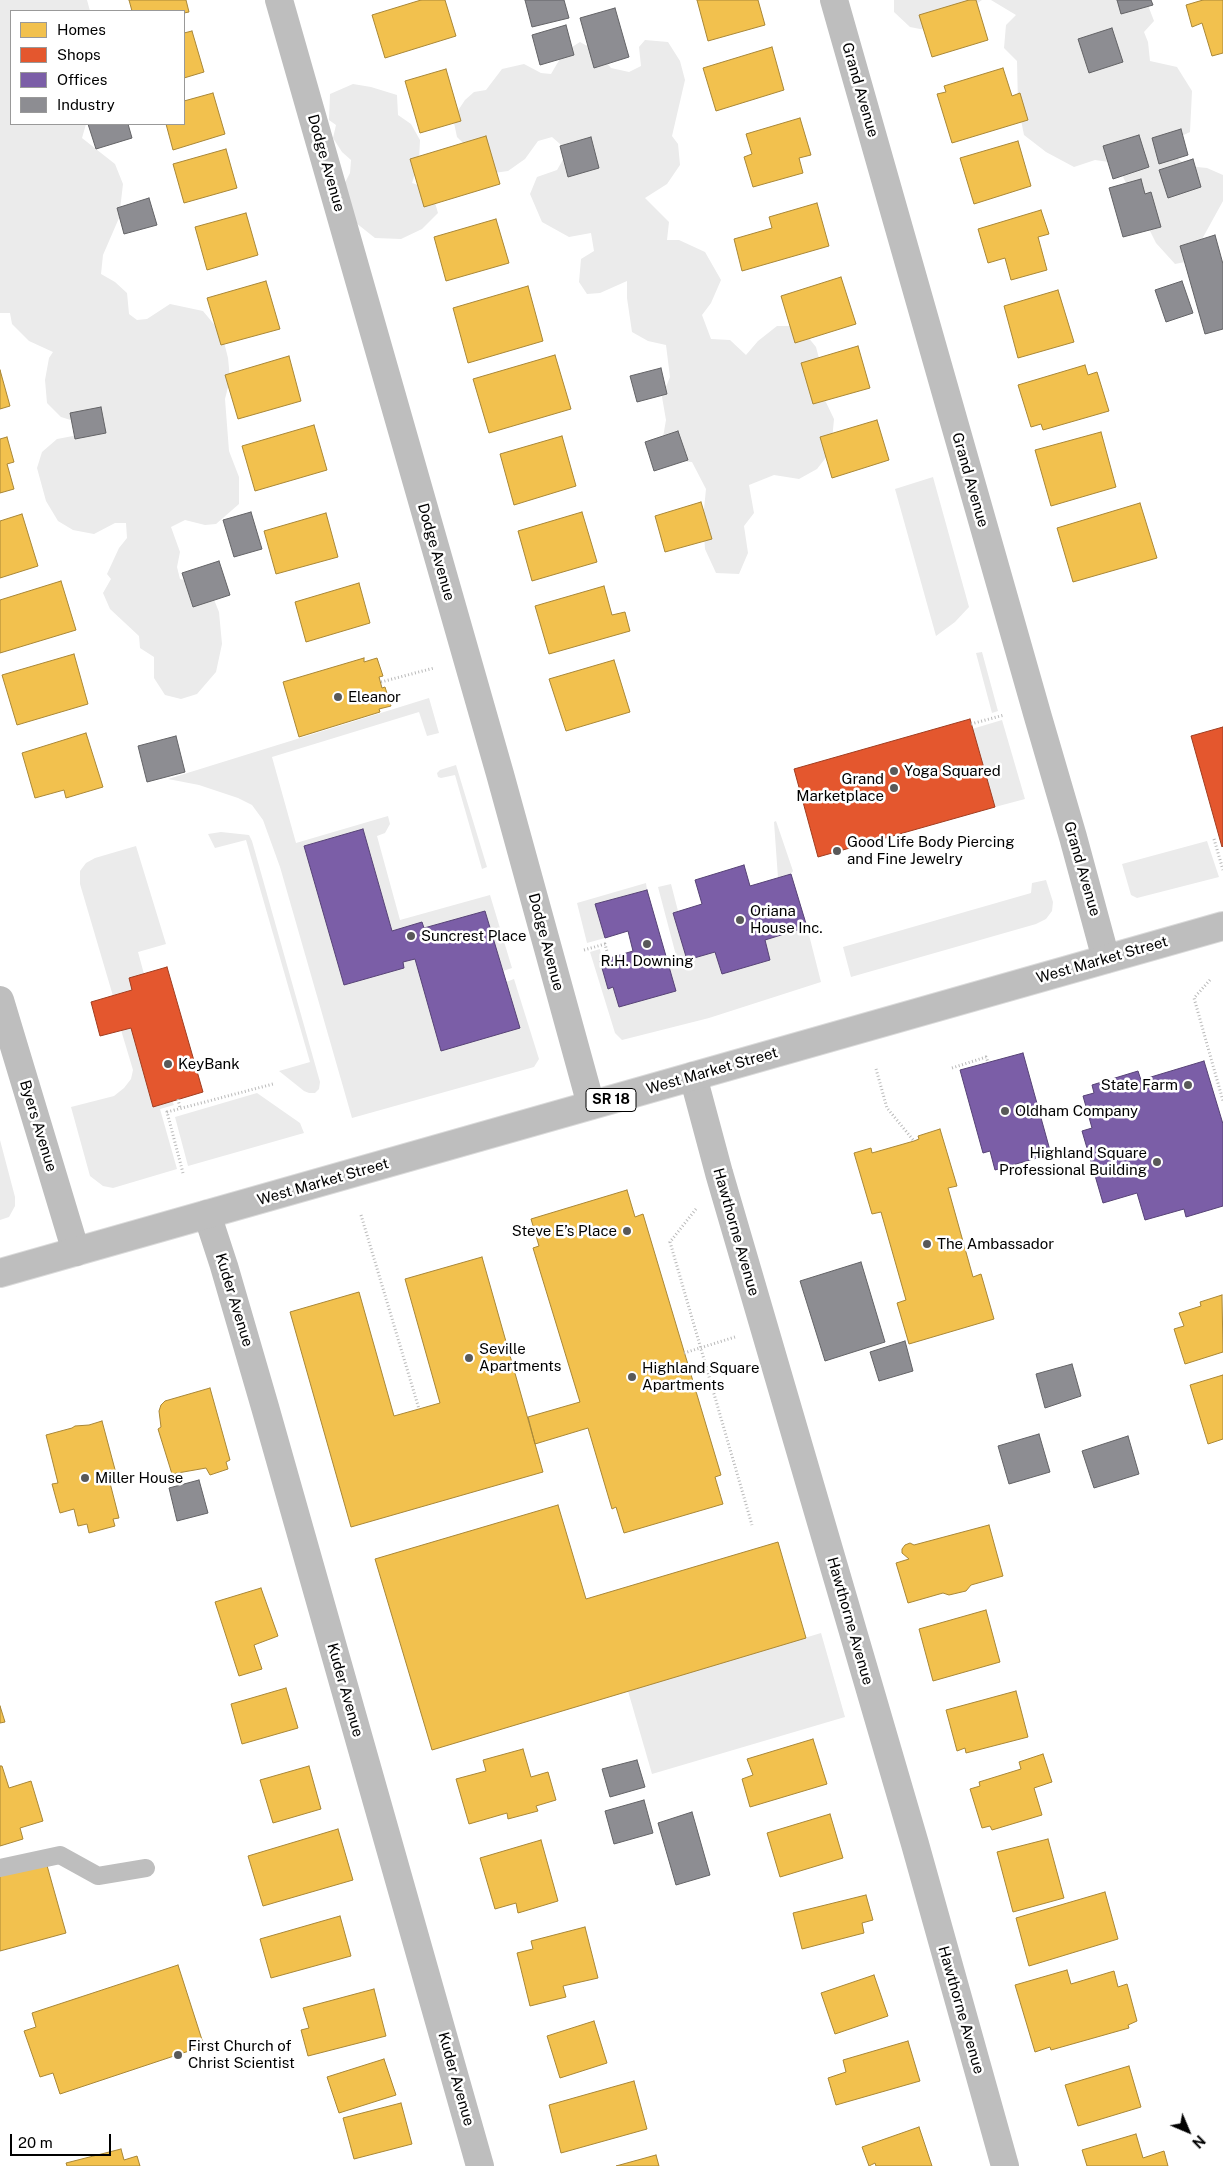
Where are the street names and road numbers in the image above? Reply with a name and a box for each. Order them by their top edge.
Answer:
street label: Grand Avenue [838,41,882,139]
street label: Dodge Avenue [303,112,349,214]
street label: Grand Avenue [948,431,992,529]
street label: Dodge Avenue [413,501,459,603]
street label: Grand Avenue [1060,820,1104,918]
street label: Dodge Avenue [524,891,568,993]
street label: West Market Street [1034,933,1170,987]
street label: West Market Street [644,1044,780,1098]
street label: Byers Avenue [16,1078,60,1174]
road number: SR 18 [586,1088,636,1112]
street label: West Market Street [255,1155,391,1209]
street label: Hawthorne Avenue [709,1166,763,1298]
street label: Kuder Avenue [211,1251,257,1349]
street label: Hawthorne Avenue [823,1555,877,1687]
street label: Kuder Avenue [323,1641,367,1739]
street label: Hawthorne Avenue [934,1944,988,2076]
street label: Kuder Avenue [434,2030,478,2128]

